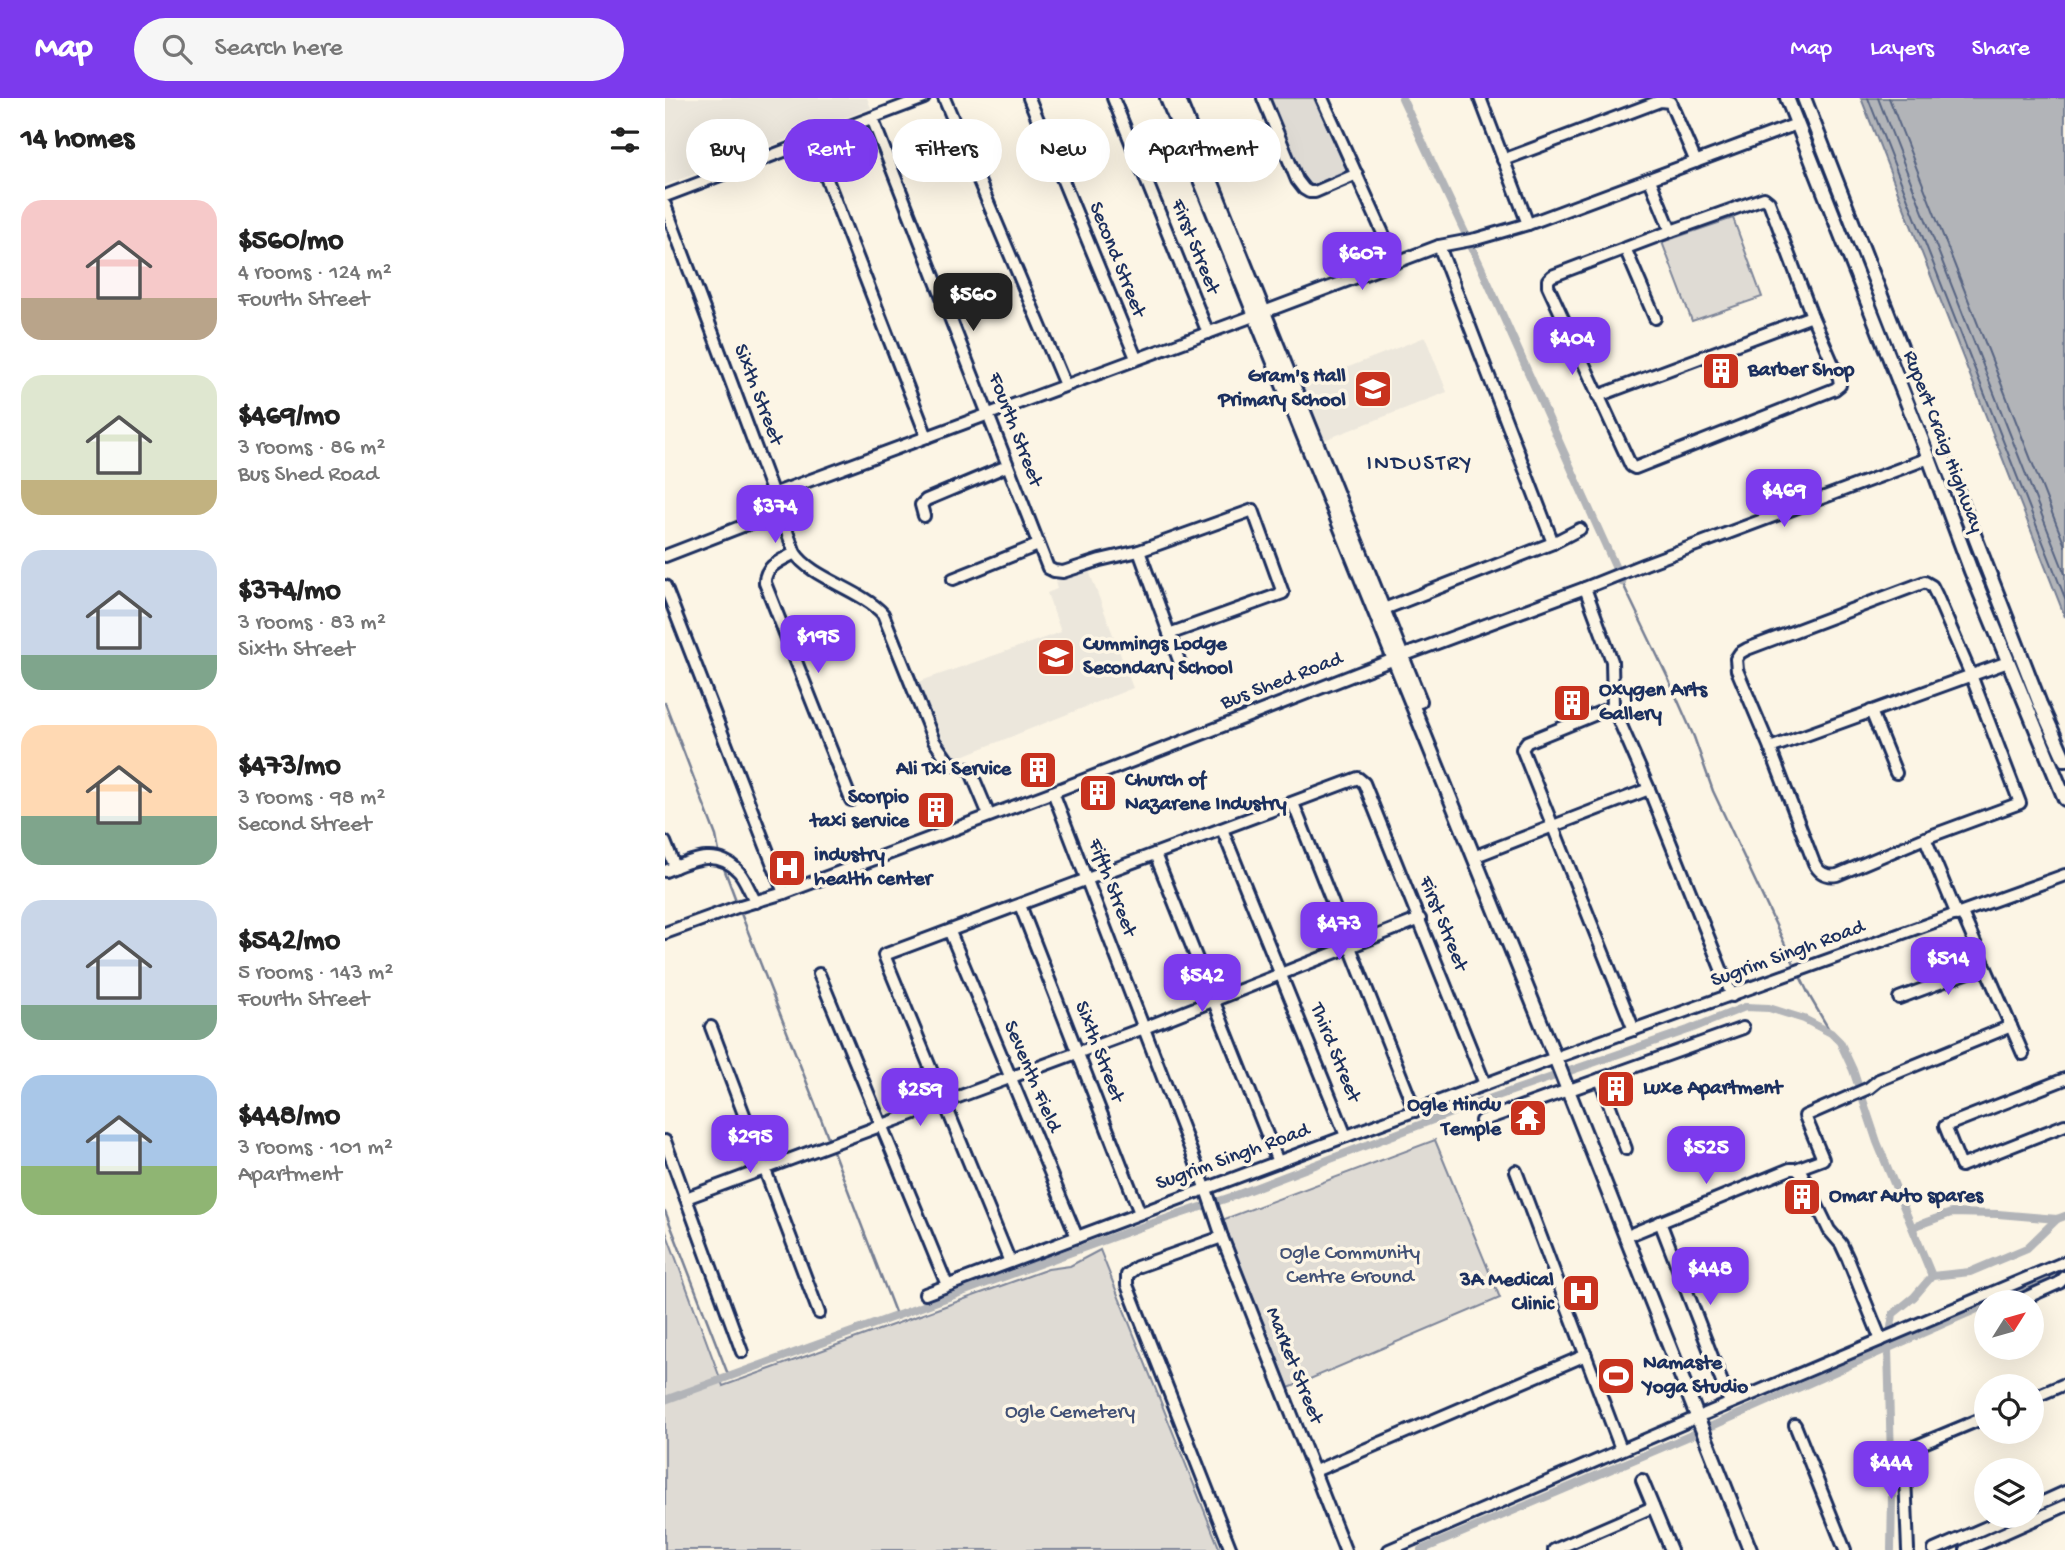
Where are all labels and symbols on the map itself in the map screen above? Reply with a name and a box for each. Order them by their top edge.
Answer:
street label: First Street [1163,195,1225,300]
street label: Second Street [1082,199,1151,323]
pin: $607 [1321,232,1403,292]
pin: $560 [932,274,1014,333]
pin: $404 [1531,317,1613,377]
street label: Sixth Street [726,341,789,451]
street label: Rupert Craig Highway [1896,347,1988,537]
building icon: Barber Shop [1700,350,1742,392]
place label: Barber Shop [1747,359,1855,384]
place label: Gram's Hall Primary School [1218,365,1346,414]
school or university icon: Gram's Hall Primary School [1352,368,1394,410]
street label: Fourth Street [981,369,1048,493]
district label: INDUSTRY [1366,451,1474,478]
pin: $469 [1743,470,1825,529]
pin: $374 [734,486,816,545]
pin: $195 [777,616,859,675]
place label: Cummings Lodge Secondary School [1082,633,1233,682]
school or university icon: Cummings Lodge Secondary School [1035,636,1077,678]
street label: Bus Shed Road [1217,647,1348,717]
place label: Oxygen Arts Gallery [1599,679,1708,728]
building icon: Oxygen Arts Gallery [1551,682,1593,724]
building icon: Ali Txi Service [1017,749,1059,791]
place label: Ali Txi Service [895,758,1012,783]
place label: Church of Nazarene Industry [1124,769,1287,818]
building icon: Church of Nazarene Industry [1077,772,1119,814]
place label: Scorpio taxi service [808,786,910,835]
building icon: Scorpio taxi service [915,789,957,831]
street label: Fifth Street [1081,835,1142,943]
place label: industry health center [814,844,935,893]
hospital icon: industry health center [766,847,808,889]
street label: First Street [1411,872,1473,977]
pin: $473 [1298,902,1380,962]
street label: Sugrim Singh Road [1708,915,1870,994]
pin: $514 [1907,937,1989,997]
pin: $542 [1161,954,1243,1014]
street label: Sixth Street [1067,998,1130,1108]
street label: Third Street [1302,999,1366,1108]
street label: Seventh Field [996,1018,1066,1138]
pin: $259 [879,1068,961,1128]
building icon: Luxe Apartment [1595,1068,1637,1110]
place label: Luxe Apartment [1643,1077,1785,1102]
place label: Ogle Hindu Temple [1407,1094,1502,1143]
temple icon: Ogle Hindu Temple [1507,1097,1549,1139]
pin: $295 [709,1116,791,1175]
street label: Sugrim Singh Road [1153,1118,1315,1197]
pin: $525 [1665,1126,1747,1186]
building icon: Omar Auto spares [1781,1176,1823,1218]
place label: Omar Auto spares [1829,1185,1984,1210]
park label: Ogle Community Centre Ground [1280,1242,1420,1291]
pin: $448 [1669,1248,1751,1307]
place label: 3A Medical Clinic [1459,1269,1556,1318]
hospital icon: 3A Medical Clinic [1560,1272,1602,1314]
north arrow [1974,1290,2044,1360]
street label: Market Street [1258,1304,1329,1430]
place label: Namaste Yoga Studio [1640,1352,1748,1401]
sports icon: Namaste Yoga Studio [1595,1355,1637,1397]
park label: Ogle Cemetery [1005,1401,1135,1426]
pin: $444 [1850,1442,1932,1501]

